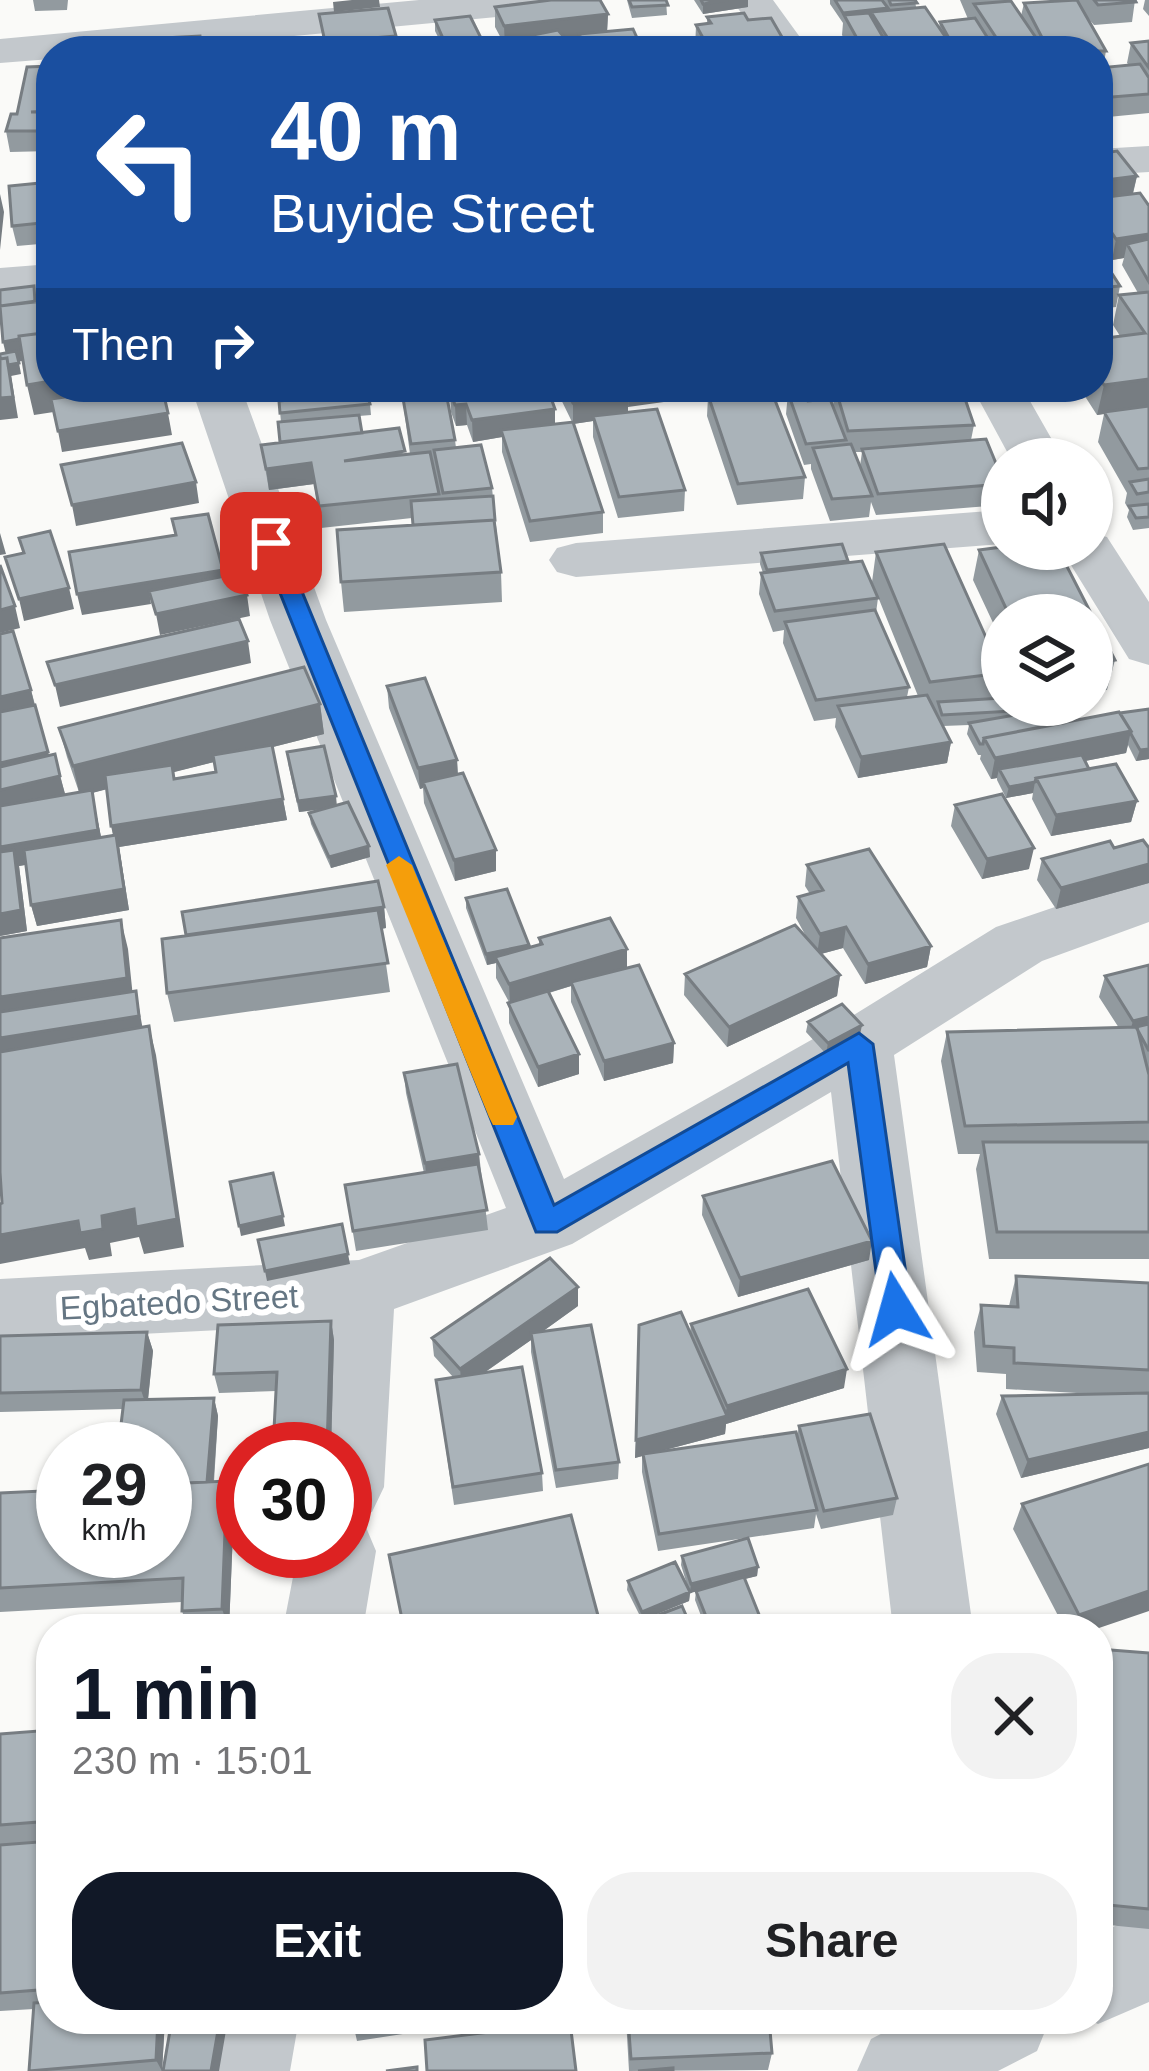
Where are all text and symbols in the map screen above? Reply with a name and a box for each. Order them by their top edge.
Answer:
icon: left [72,84,228,240]
text: 40 m [270,84,461,178]
text: Buyide Street [270,183,594,243]
icon: right [199,312,265,378]
text: Then [72,319,175,370]
map controls [981,438,1113,726]
button: sound [981,438,1113,570]
pin [220,492,322,594]
icon: arrive [238,510,304,576]
button: layers [981,594,1113,726]
position arrow [833,1246,959,1372]
street label: Egbatedo Street [59,1277,299,1327]
speed limit sign: 30 [216,1422,372,1578]
text: 29 [81,1451,147,1518]
text: km/h [81,1513,147,1546]
button: close [951,1653,1077,1779]
text: 1 min [72,1654,260,1734]
text: 230 m · 15:01 [72,1739,313,1782]
button: Exit [72,1872,563,2010]
button: Share [587,1872,1077,2010]

